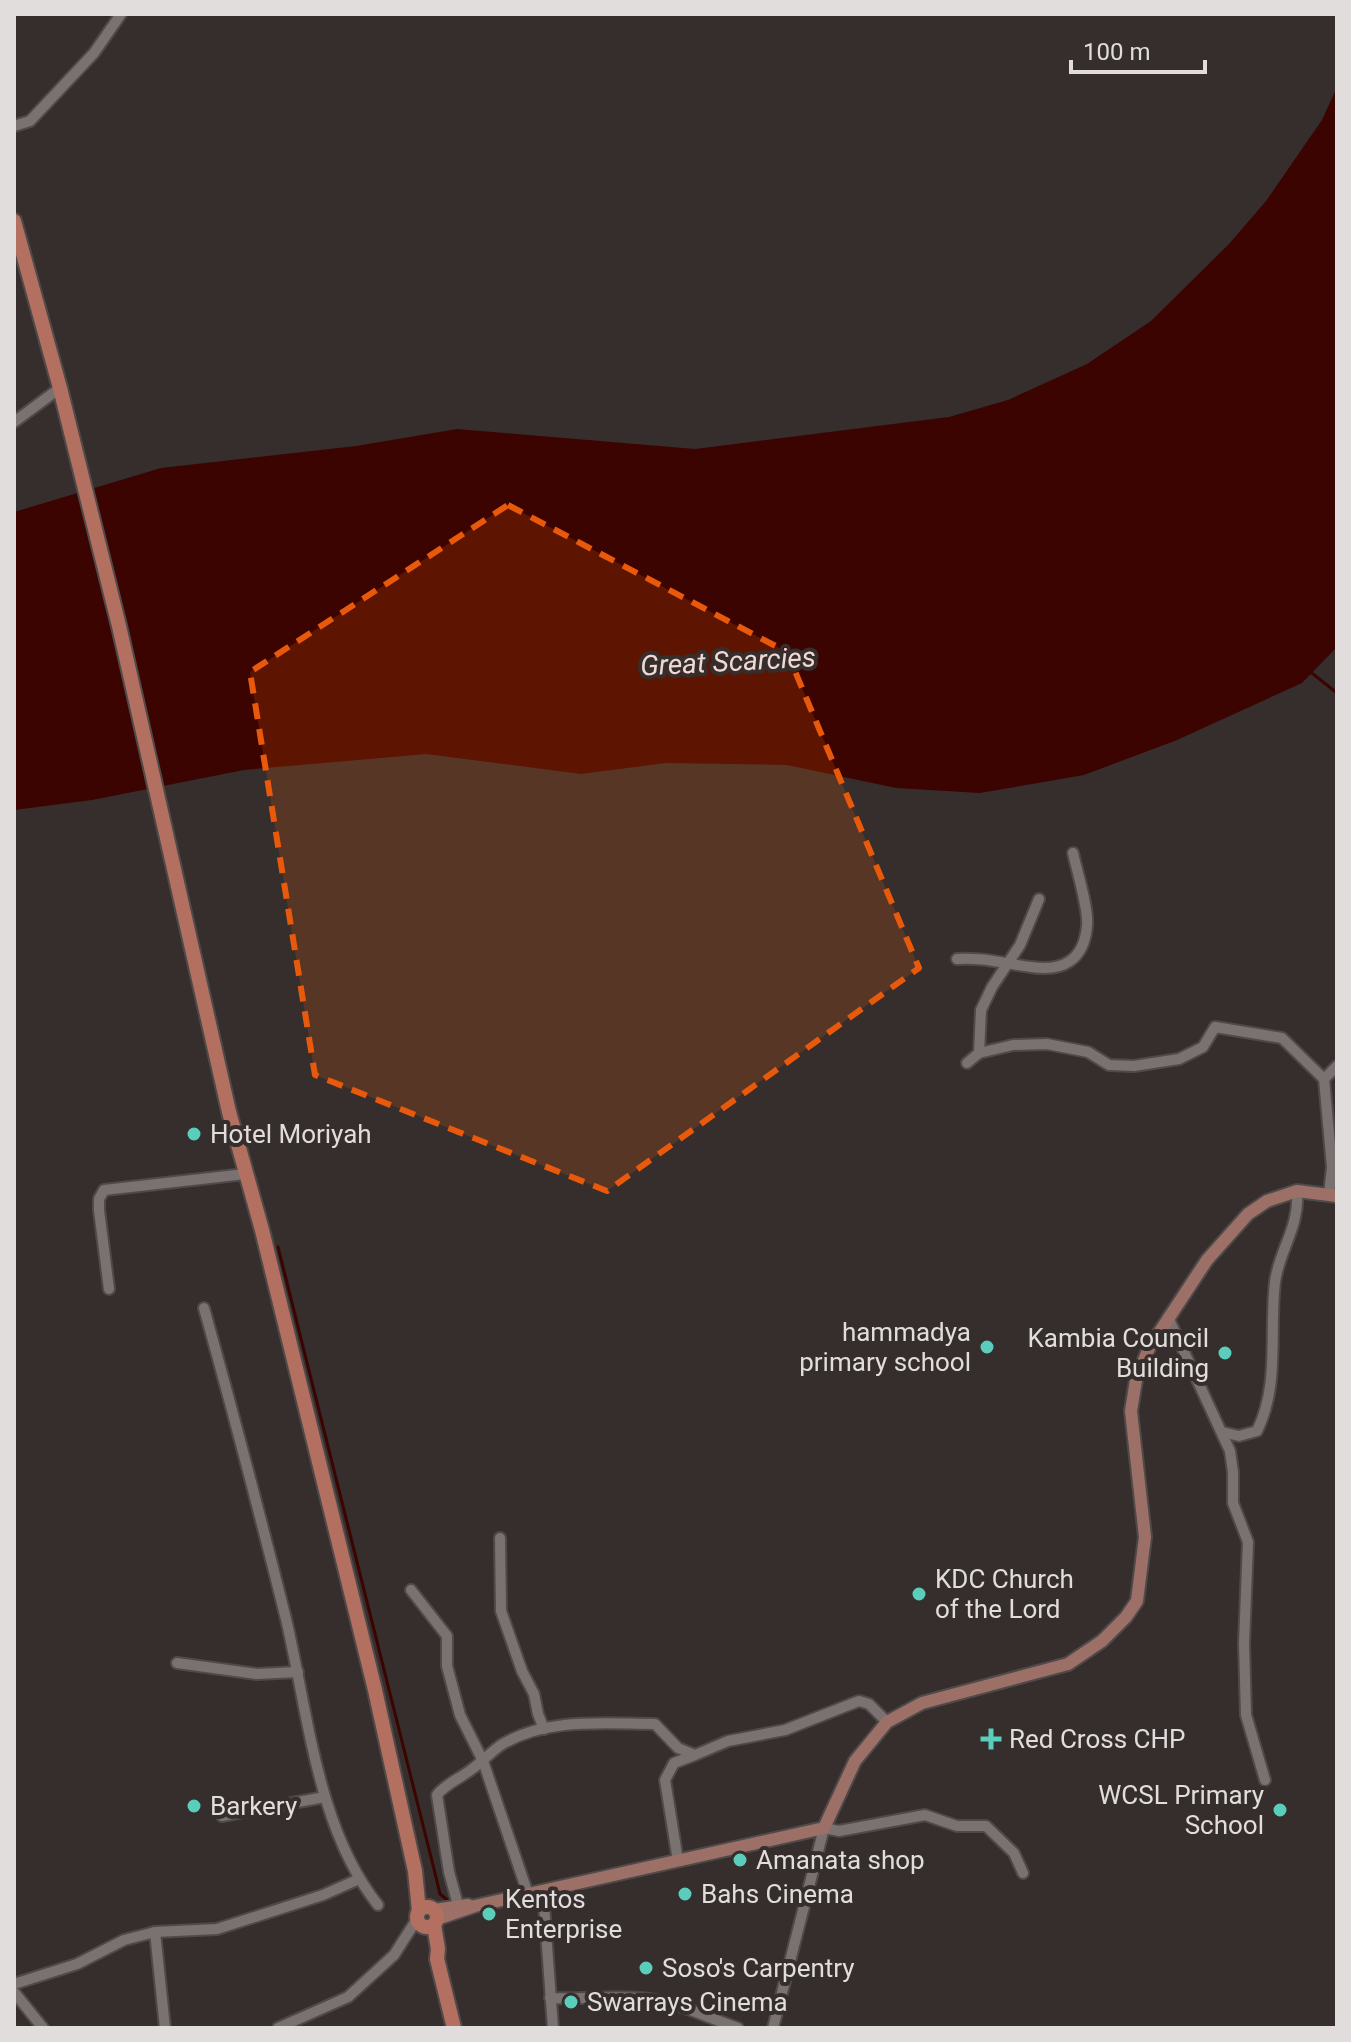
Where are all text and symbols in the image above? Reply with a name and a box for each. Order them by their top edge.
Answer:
scale bar [1071,24,1205,74]
text: 100 m [1083,38,1150,66]
water label: Great Scarcies [639,640,817,683]
place label: Hotel Moriyah [210,1119,372,1149]
marker: Hotel Moriyah [185,1125,203,1143]
place label: hammadya primary school [799,1317,971,1377]
place label: Kambia Council Building [1028,1323,1209,1383]
marker: hammadya primary school [978,1338,996,1356]
marker: Kambia Council Building [1216,1344,1234,1362]
place label: KDC Church of the Lord [935,1564,1074,1624]
marker: KDC Church of the Lord [910,1585,928,1603]
place label: Red Cross CHP [1009,1724,1185,1754]
marker: Red Cross CHP [980,1728,1002,1750]
place label: WCSL Primary School [1098,1780,1264,1840]
place label: Barkery [210,1791,297,1821]
marker: Barkery [185,1797,203,1815]
marker: WCSL Primary School [1271,1801,1289,1819]
place label: Amanata shop [756,1845,925,1875]
marker: Amanata shop [731,1851,749,1869]
place label: Bahs Cinema [701,1879,854,1909]
place label: Kentos Enterprise [505,1884,622,1944]
marker: Bahs Cinema [676,1885,694,1903]
marker: Kentos Enterprise [480,1905,498,1923]
place label: Soso's Carpentry [662,1953,855,1983]
marker: Soso's Carpentry [637,1959,655,1977]
place label: Swarrays Cinema [587,1987,788,2017]
marker: Swarrays Cinema [562,1993,580,2011]

